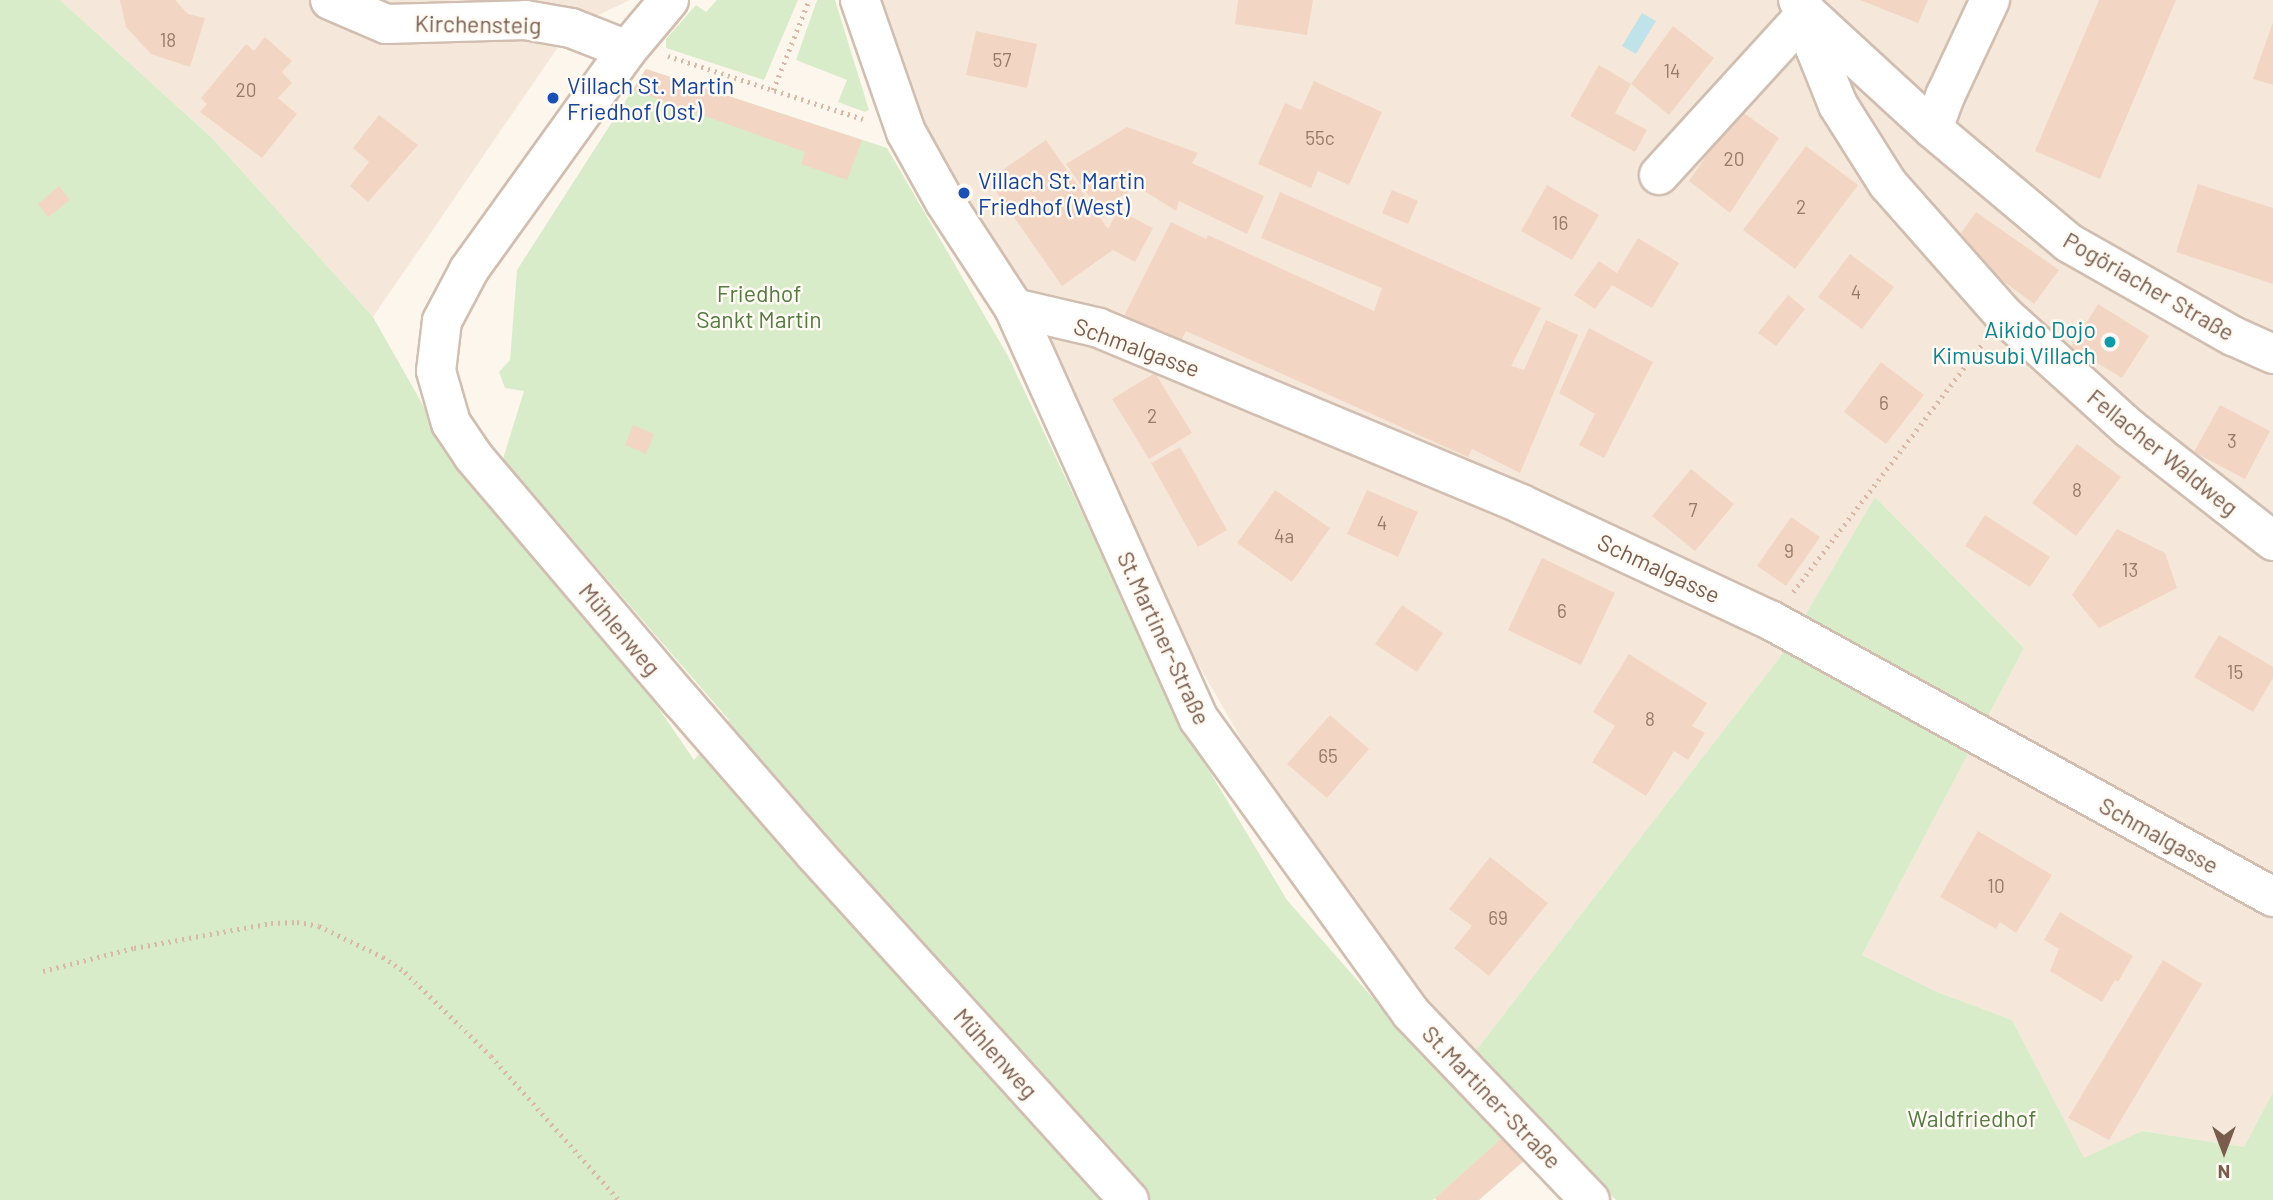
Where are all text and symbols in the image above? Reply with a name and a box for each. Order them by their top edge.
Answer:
street label: Kirchensteig [415,9,541,39]
house number: 18 [160,29,176,51]
house number: 57 [993,49,1011,71]
house number: 14 [1663,60,1681,82]
place label: Villach St. Martin Friedhof (Ost) [567,71,734,125]
house number: 20 [236,79,256,101]
marker: Villach St. Martin Friedhof (Ost) [545,90,561,106]
house number: 55c [1305,127,1335,149]
house number: 20 [1724,148,1744,170]
place label: Villach St. Martin Friedhof (West) [978,166,1145,220]
marker: Villach St. Martin Friedhof (West) [956,185,972,201]
house number: 2 [1796,196,1806,218]
house number: 16 [1552,212,1568,234]
street label: Pogöriacher Straße [2059,226,2239,346]
park label: Friedhof Sankt Martin [696,279,822,333]
house number: 4 [1851,281,1861,303]
street label: Schmalgasse [1070,311,1204,383]
place label: Aikido Dojo Kimusubi Villach [1932,315,2096,369]
marker: Aikido Dojo Kimusubi Villach [2102,334,2118,350]
street label: Fellacher Waldweg [2082,383,2244,521]
house number: 6 [1879,392,1889,414]
house number: 2 [1147,405,1157,427]
house number: 3 [2227,430,2237,452]
house number: 8 [2072,479,2082,501]
house number: 7 [1689,499,1697,521]
house number: 4 [1377,512,1387,534]
house number: 4a [1274,525,1294,547]
street label: Schmalgasse [1593,528,1725,608]
house number: 9 [1784,540,1794,562]
street label: St.Martiner-Straße [1112,547,1216,729]
house number: 13 [2122,559,2138,581]
street label: Mühlenweg [574,577,666,681]
house number: 6 [1557,600,1567,622]
house number: 15 [2227,661,2243,683]
house number: 8 [1645,708,1655,730]
house number: 65 [1318,745,1338,767]
street label: Schmalgasse [2095,791,2223,879]
house number: 10 [1987,875,2005,897]
house number: 69 [1488,907,1508,929]
street label: Mühlenweg [948,1002,1044,1104]
street label: St.Martiner-Straße [1417,1020,1567,1174]
park label: Waldfriedhof [1908,1104,2036,1132]
north arrow [2189,1116,2259,1186]
text: N [2218,1161,2230,1184]

